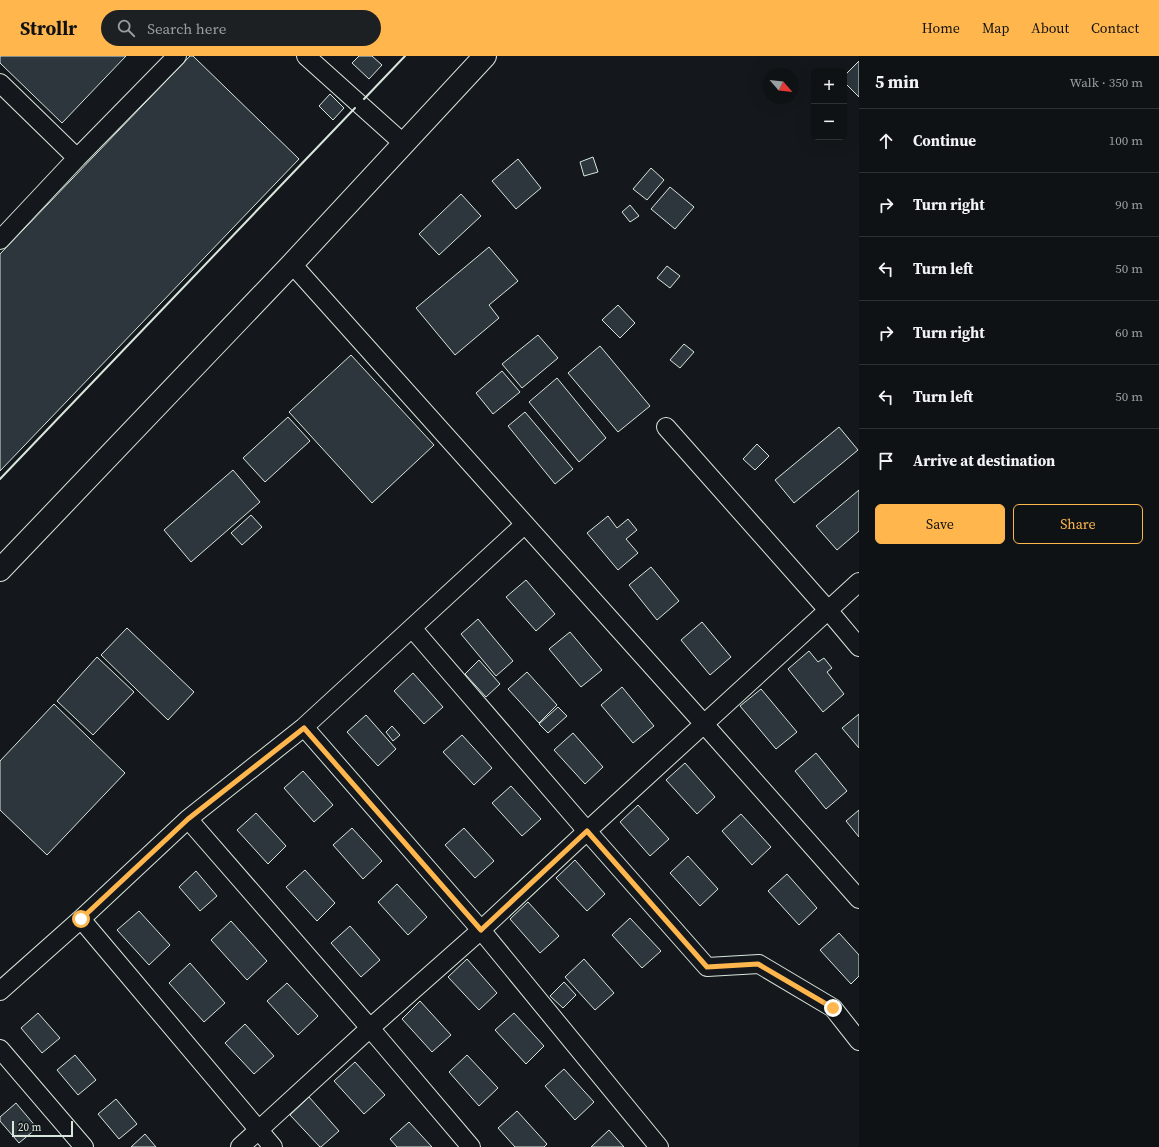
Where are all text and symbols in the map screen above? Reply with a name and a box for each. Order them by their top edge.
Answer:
search box [101,10,381,46]
text: Strollr [20,15,77,41]
icon: search [115,17,137,39]
text: Search here [147,18,226,39]
text: Home [922,18,960,38]
text: Map [982,18,1009,38]
text: About [1031,18,1069,38]
text: Contact [1091,18,1139,38]
north arrow [763,68,799,104]
map controls [811,68,847,140]
button: + [811,68,847,104]
text: 5 min [875,70,919,94]
text: Walk · 350 m [1070,74,1143,91]
button: − [811,104,847,140]
icon: ahead [875,130,897,152]
text: Continue [913,130,976,151]
text: 100 m [1109,132,1143,149]
icon: right [875,194,897,216]
text: Turn right [913,194,985,215]
text: 90 m [1115,196,1143,213]
icon: left [875,258,897,280]
text: Turn left [913,258,973,279]
text: 50 m [1115,260,1143,277]
icon: right [875,322,897,344]
text: Turn right [913,322,985,343]
text: 60 m [1115,324,1143,341]
icon: left [875,386,897,408]
text: Turn left [913,386,973,407]
text: 50 m [1115,388,1143,405]
icon: arrive [875,450,897,472]
text: Arrive at destination [913,450,1055,471]
button: Save [875,504,1005,544]
button: Share [1013,504,1143,544]
route start [72,910,90,928]
route end [824,999,842,1017]
scale bar [12,1119,73,1138]
text: 20 m [18,1120,41,1135]

